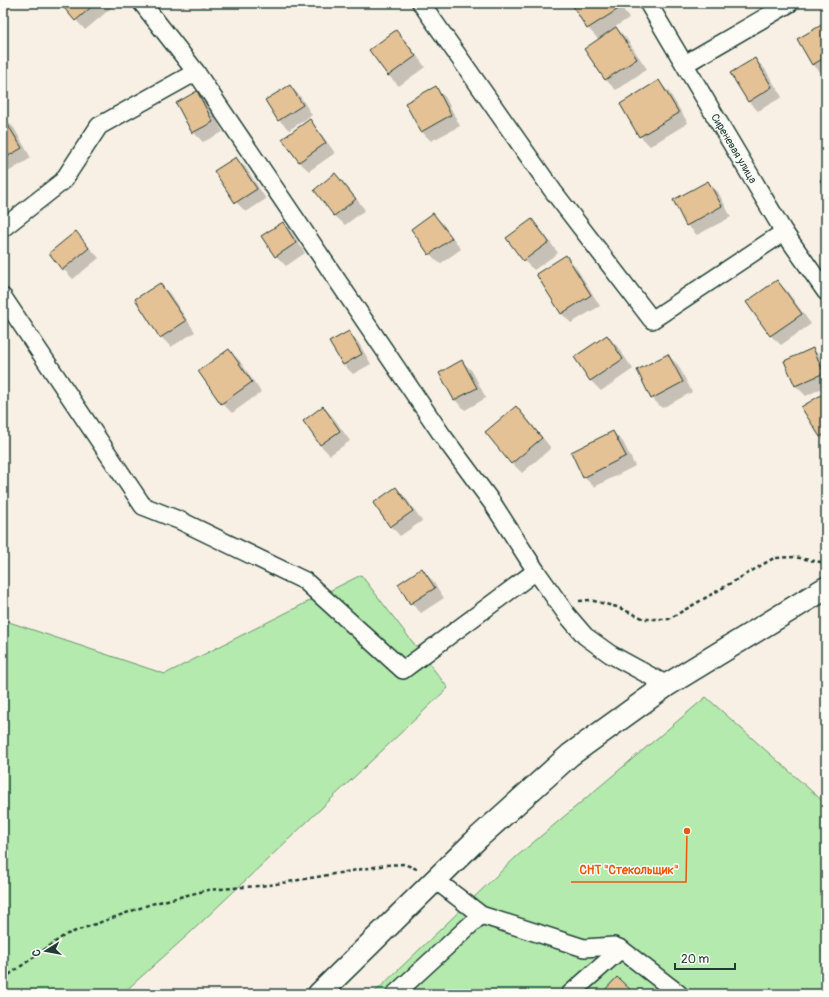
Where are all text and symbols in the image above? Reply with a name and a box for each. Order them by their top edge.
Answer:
street label: Сиреневая улица [709,111,760,186]
callout: СНТ "Стекольщик" [571,858,686,882]
text: СНТ "Стекольщик" [579,863,679,878]
north arrow [26,931,66,971]
scale bar [675,945,735,971]
text: С [30,948,44,957]
text: 20 m [681,952,710,967]

